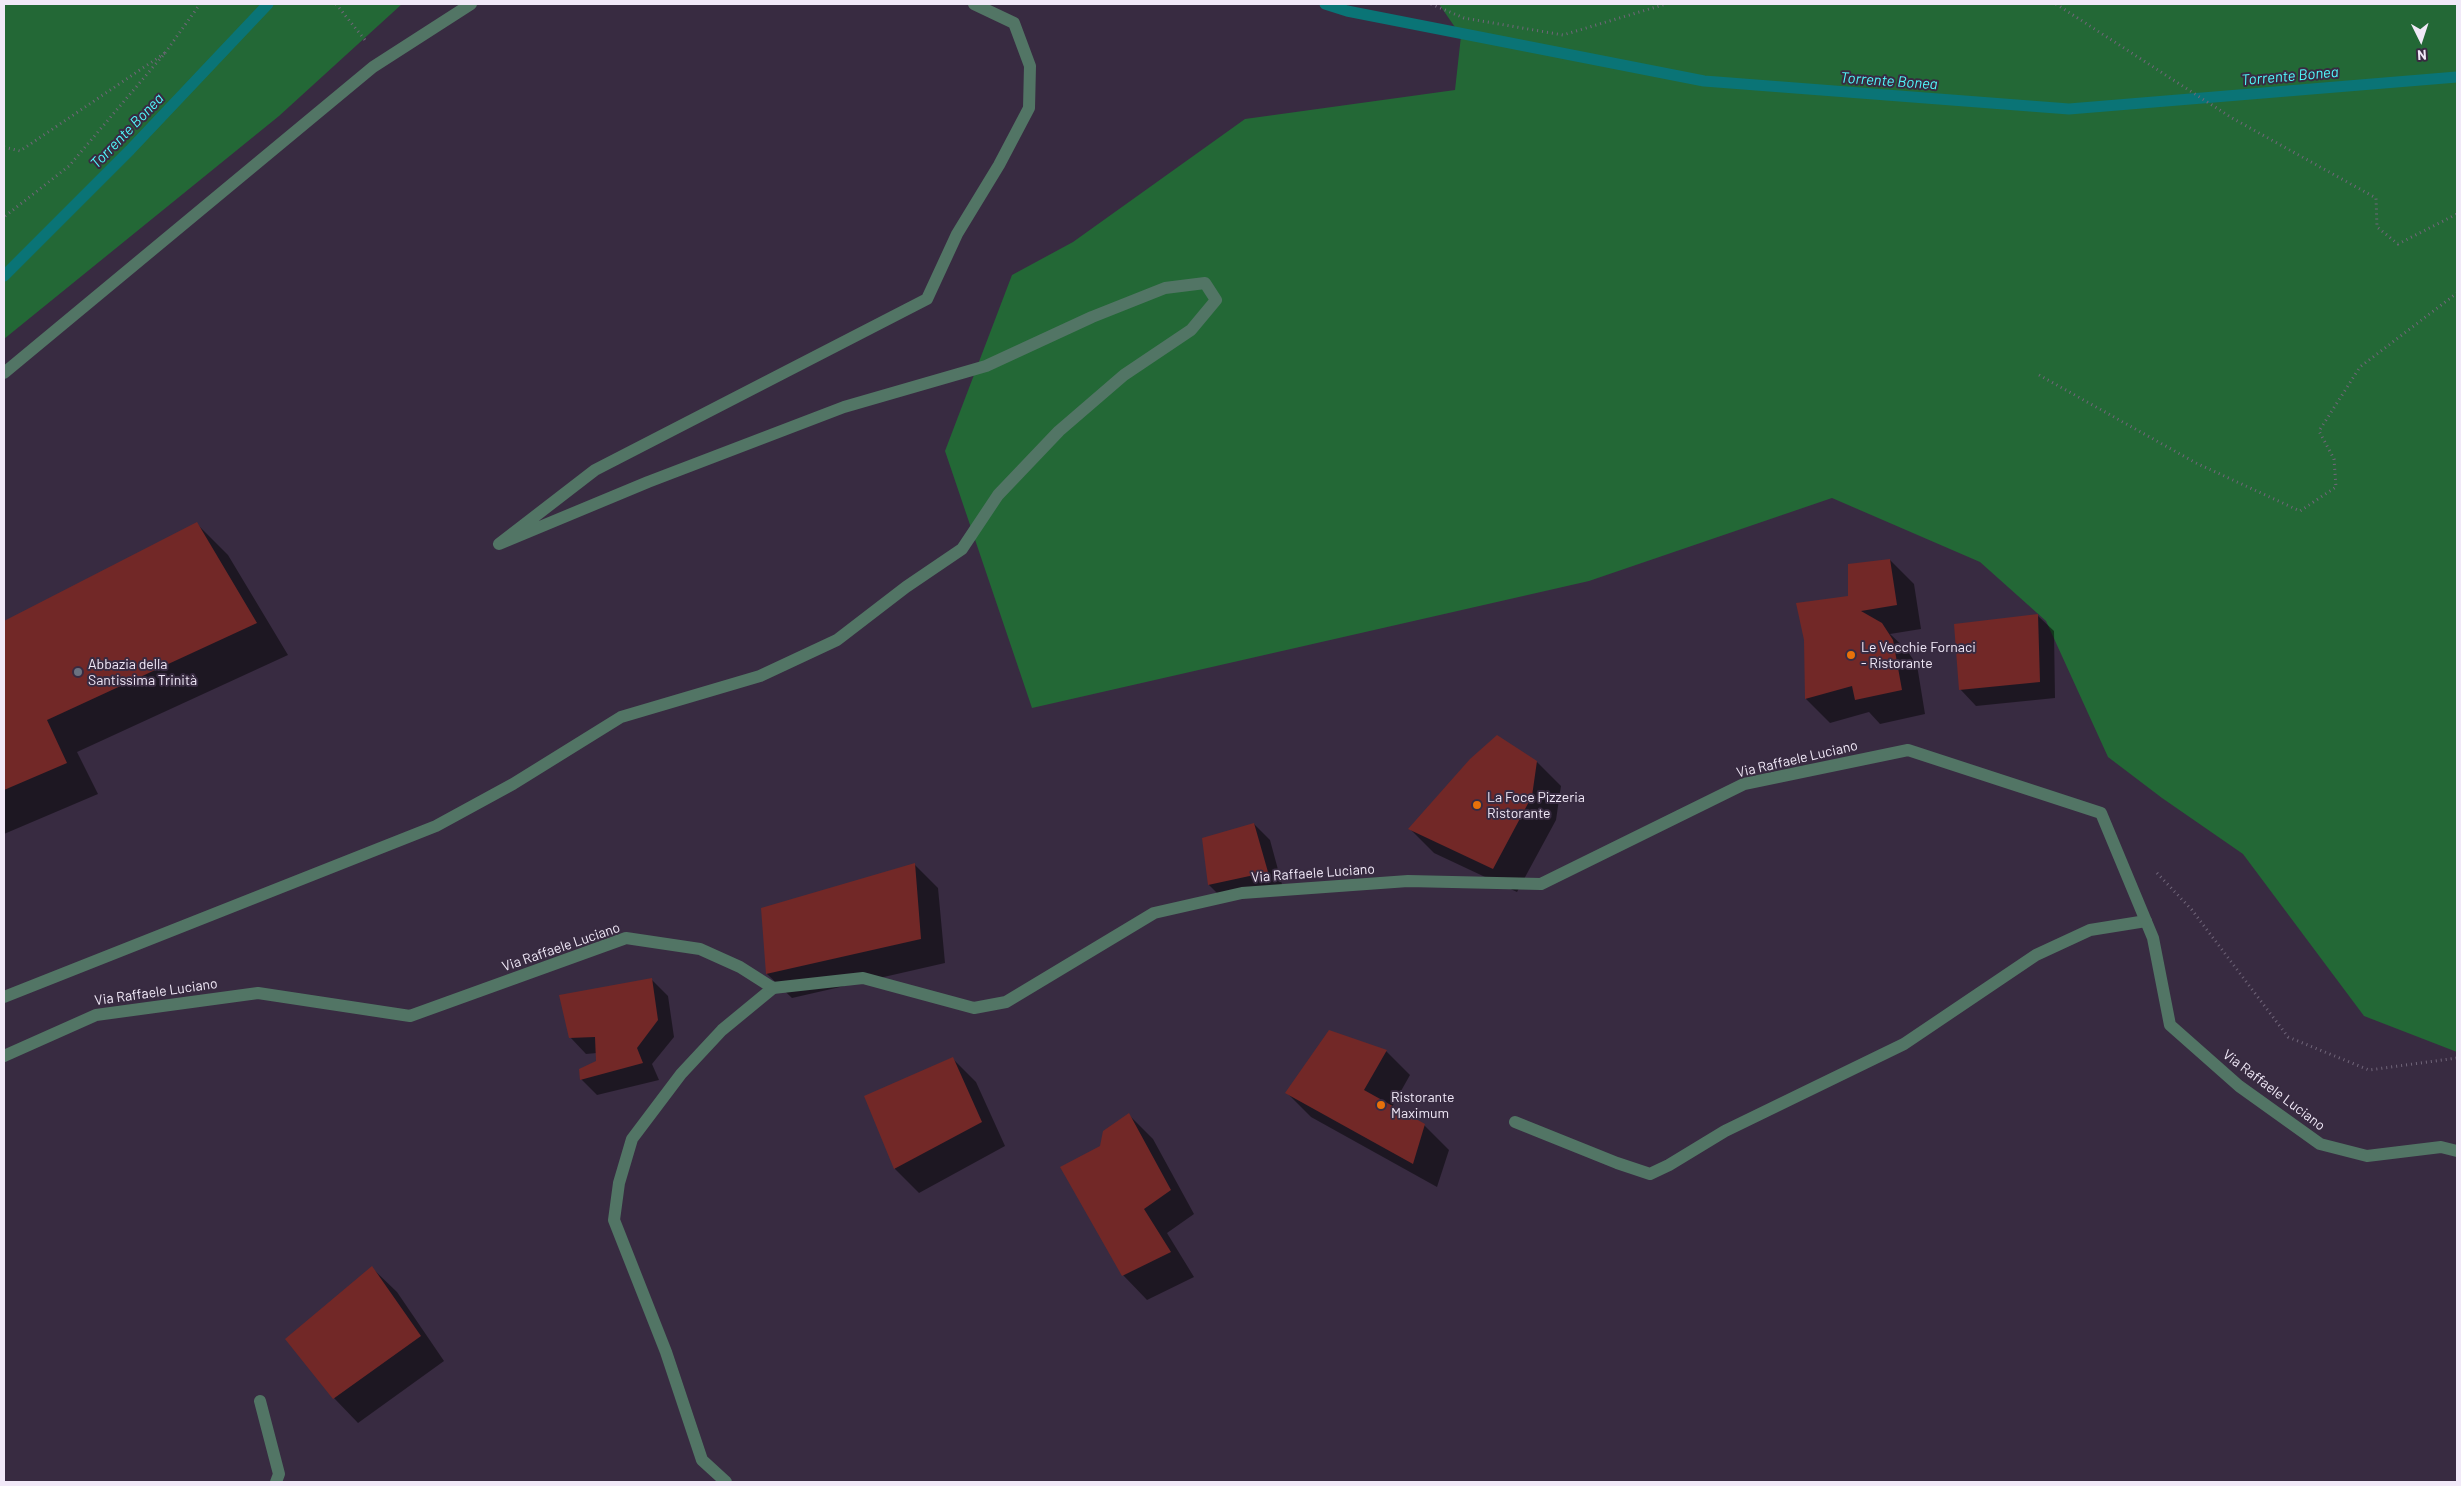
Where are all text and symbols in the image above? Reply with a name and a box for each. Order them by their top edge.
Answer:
north arrow [2396,15,2446,65]
text: N [2417,47,2427,64]
water label: Torrente Bonea [2241,63,2339,89]
water label: Torrente Bonea [1840,69,1938,93]
water label: Torrente Bonea [87,90,167,172]
place label: Le Vecchie Fornaci - Ristorante [1861,639,1976,672]
marker: Le Vecchie Fornaci - Ristorante [1845,649,1857,661]
place label: Abbazia della Santissima Trinità [88,656,197,689]
marker: Abbazia della Santissima Trinità [72,666,84,678]
street label: Via Raffaele Luciano [1735,737,1859,781]
place label: La Foce Pizzeria Ristorante [1487,789,1585,822]
marker: La Foce Pizzeria Ristorante [1471,799,1483,811]
street label: Via Raffaele Luciano [1251,860,1375,886]
street label: Via Raffaele Luciano [500,919,622,975]
street label: Via Raffaele Luciano [94,975,218,1009]
street label: Via Raffaele Luciano [2220,1046,2328,1134]
place label: Ristorante Maximum [1391,1089,1454,1122]
marker: Ristorante Maximum [1375,1099,1387,1111]

